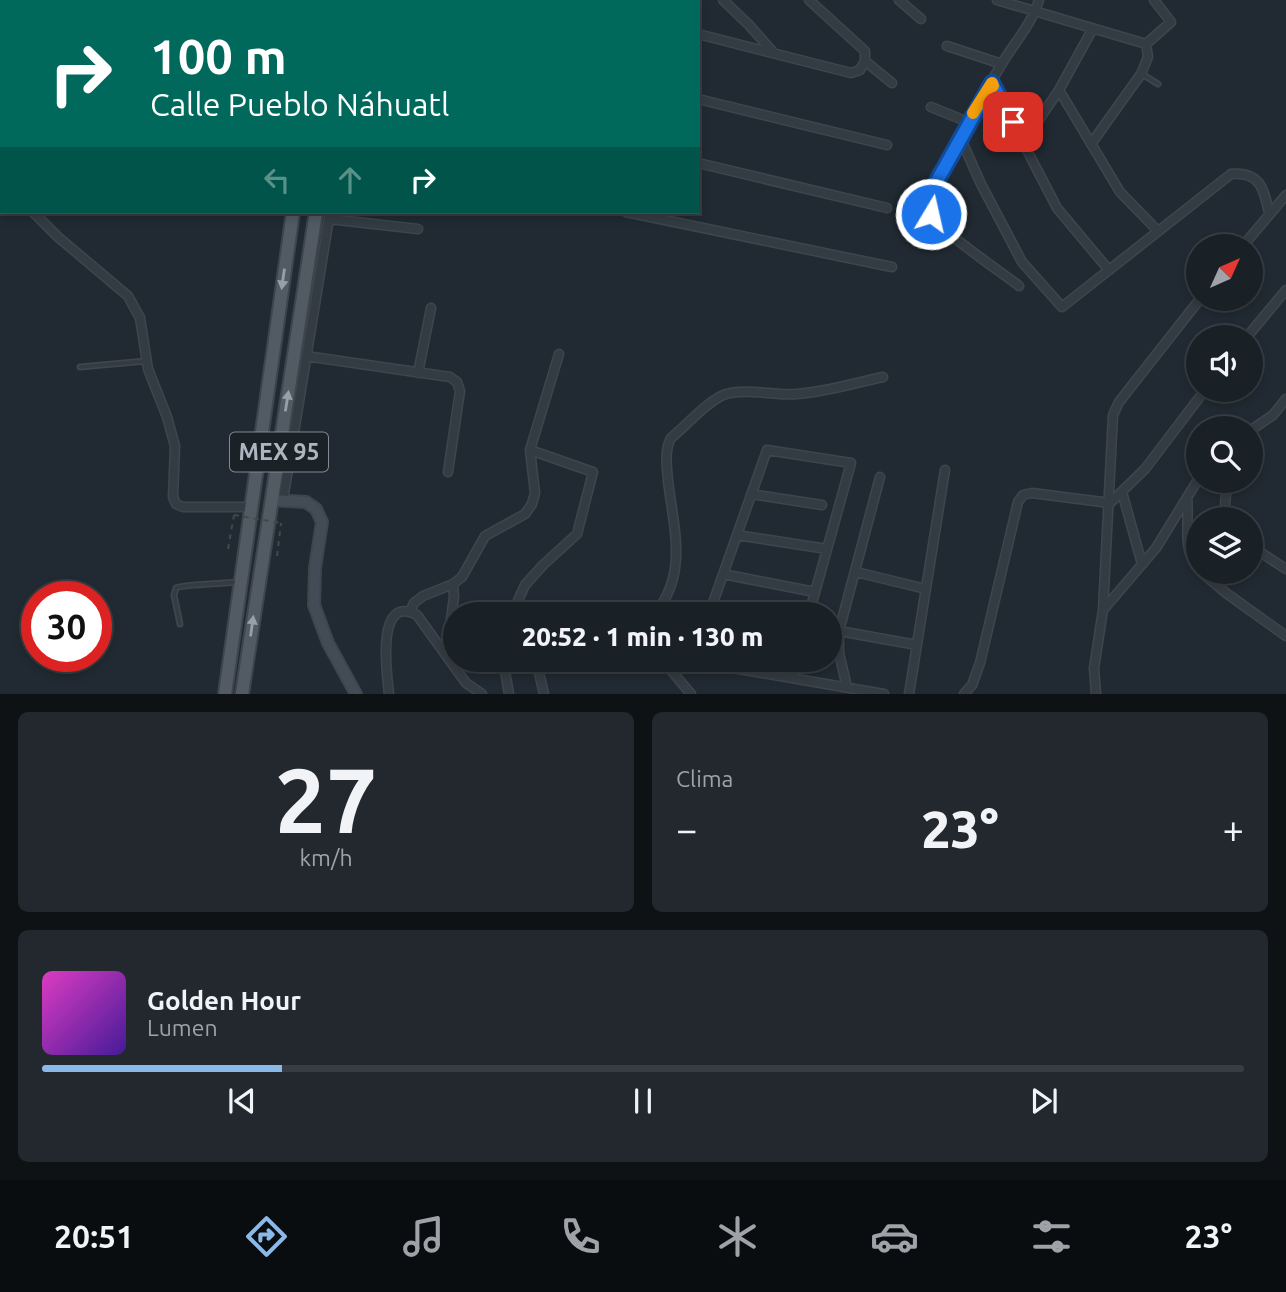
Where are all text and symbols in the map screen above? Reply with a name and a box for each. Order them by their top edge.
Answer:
icon: right [35,28,126,119]
text: 100 m [150,28,287,83]
text: Calle Pueblo Náhuatl [150,86,449,122]
pin [983,92,1043,152]
icon: arrive [994,103,1032,141]
icon: left [258,161,296,199]
icon: ahead [331,161,369,199]
icon: right [404,161,442,199]
position arrow [894,177,968,251]
north arrow [1186,234,1264,312]
map controls [1186,234,1263,584]
one-way arrow [277,268,288,290]
button: sound [1186,325,1263,402]
one-way arrow [281,390,292,412]
button: search [1186,416,1263,493]
road number: MEX 95 [230,432,328,472]
button: layers [1186,507,1263,584]
speed limit sign: 30 [21,581,112,672]
one-way arrow [247,615,258,637]
text: 20:52 · 1 min · 130 m [522,622,763,651]
text: 27 [275,748,377,850]
text: Clima [676,766,733,791]
text: 23° [921,800,999,858]
text: − [676,808,697,850]
text: + [1223,808,1244,850]
text: km/h [299,845,353,870]
text: Golden Hour [147,986,301,1015]
text: Lumen [147,1015,218,1040]
icon: previous [223,1082,261,1120]
icon: pause [624,1082,662,1120]
icon: next [1025,1082,1063,1120]
icon: directions [242,1212,291,1261]
icon: music [399,1212,448,1261]
icon: phone [556,1212,605,1261]
icon: climate [713,1212,762,1261]
icon: car [870,1212,919,1261]
icon: filters [1027,1212,1076,1261]
text: 20:51 [54,1218,134,1254]
text: 23° [1185,1218,1232,1254]

